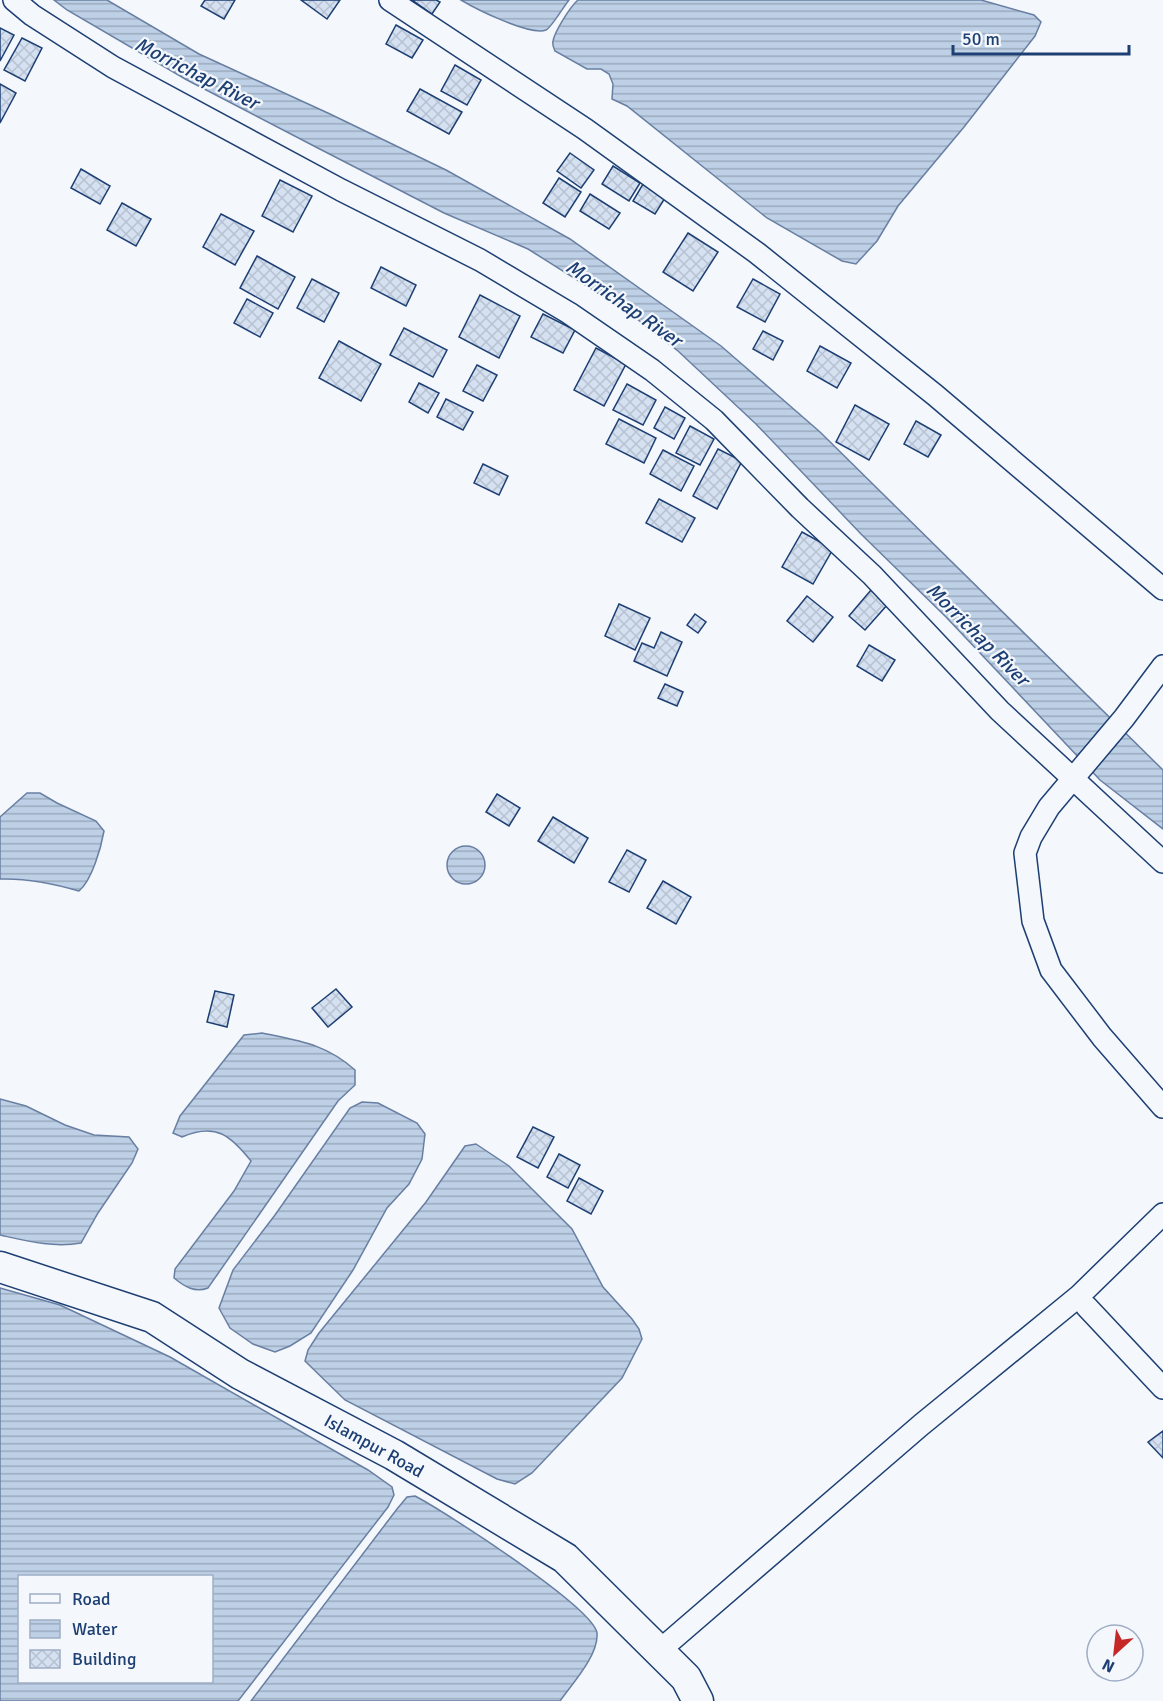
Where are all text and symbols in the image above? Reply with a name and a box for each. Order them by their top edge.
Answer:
scale bar [953,18,1128,56]
text: 50 m [962,28,1000,50]
water label: Morrichap River [131,31,265,117]
water label: Morrichap River [561,254,689,354]
water label: Morrichap River [921,577,1036,693]
street label: Islampur Road [320,1410,428,1482]
legend [18,1575,213,1683]
text: Road [72,1588,111,1610]
text: Water [72,1618,118,1640]
north arrow [1085,1623,1145,1683]
text: Building [72,1648,136,1670]
text: N [1099,1654,1118,1677]

